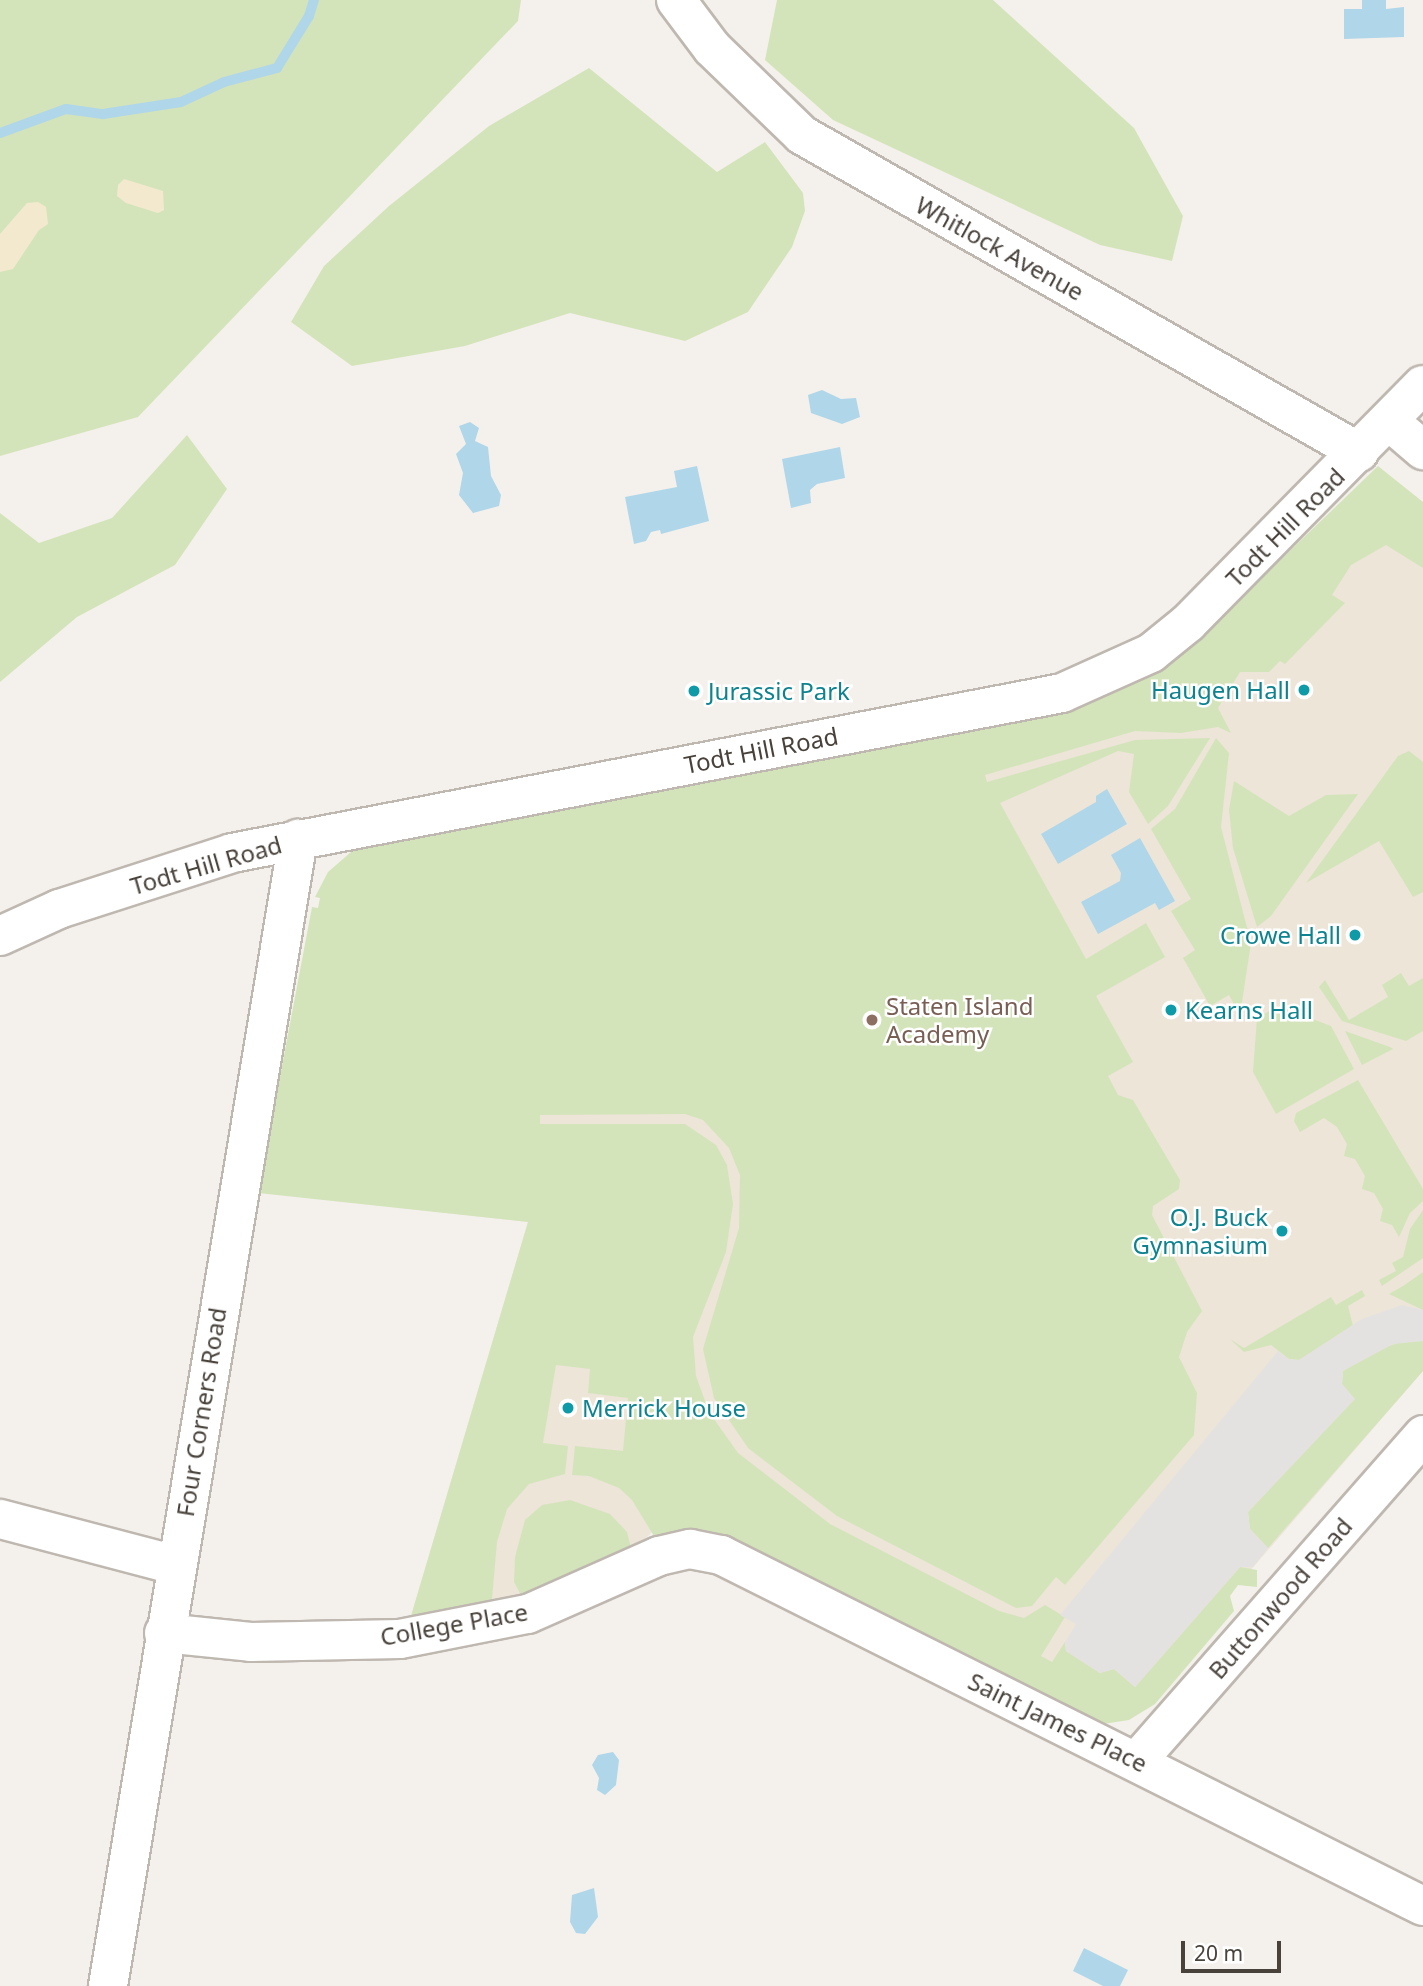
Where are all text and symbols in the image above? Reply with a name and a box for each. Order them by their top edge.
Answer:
street label: Whitlock Avenue [911,190,1089,306]
street label: Todt Hill Road [1220,462,1350,592]
place label: Haugen Hall [1151,676,1290,704]
place label: Jurassic Park [708,677,850,705]
marker: Haugen Hall [1296,682,1312,698]
marker: Jurassic Park [686,683,702,699]
street label: Todt Hill Road [682,721,840,779]
street label: Todt Hill Road [127,830,285,900]
place label: Crowe Hall [1220,921,1341,949]
marker: Crowe Hall [1347,927,1363,943]
place label: Staten Island Academy [886,992,1033,1048]
place label: Kearns Hall [1185,996,1313,1024]
marker: Kearns Hall [1163,1002,1179,1018]
marker: Staten Island Academy [864,1012,880,1028]
place label: O.J. Buck Gymnasium [1133,1203,1268,1259]
marker: O.J. Buck Gymnasium [1274,1223,1290,1239]
street label: Four Corners Road [170,1305,232,1519]
place label: Merrick House [582,1394,746,1422]
marker: Merrick House [560,1400,576,1416]
street label: Buttonwood Road [1202,1512,1358,1684]
street label: College Place [378,1597,530,1651]
street label: Saint James Place [964,1666,1152,1778]
scale bar [1185,1926,1285,1970]
text: 20 m [1194,1939,1243,1967]

